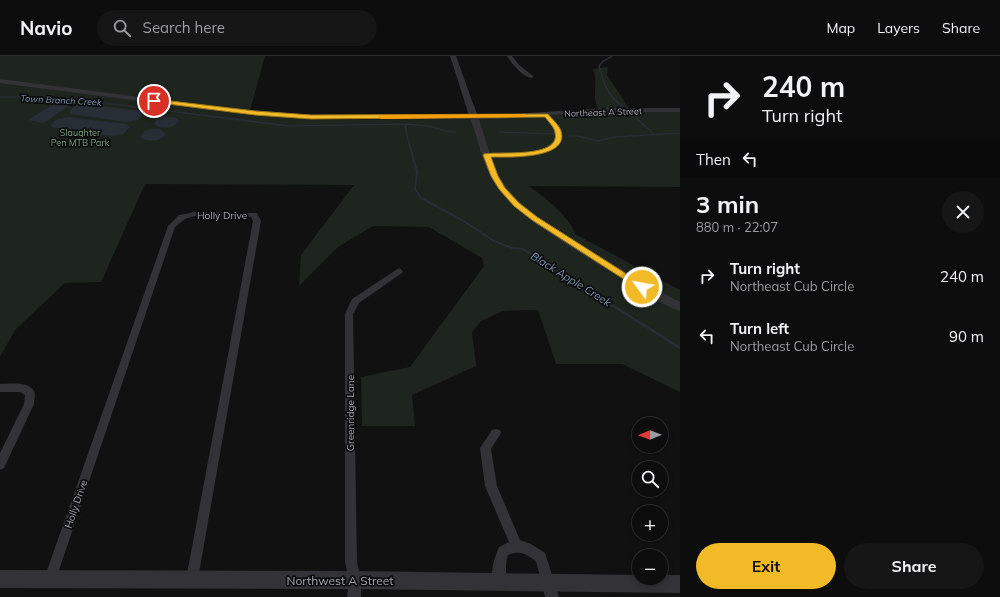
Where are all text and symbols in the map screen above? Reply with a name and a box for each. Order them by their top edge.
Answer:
search box [97,10,377,46]
text: Navio [20,16,73,40]
icon: search [111,17,133,39]
text: Search here [143,18,225,37]
text: Map [826,19,855,37]
text: Layers [877,19,920,37]
text: Share [942,19,980,37]
text: 240 m [762,69,845,104]
icon: right [696,72,748,124]
pin [137,84,171,118]
icon: arrive [143,90,165,112]
water label: Town Branch Creek [20,92,102,108]
text: Turn right [762,104,842,127]
street label: Northeast A Street [564,105,642,119]
park label: Slaughter Pen MTB Park [51,127,110,148]
icon: left [739,148,761,170]
text: Then [696,150,731,169]
text: 3 min [696,189,759,219]
button: close [942,191,984,233]
street label: Holly Drive [197,209,247,222]
text: 880 m · 22:07 [696,219,778,235]
water label: Black Apple Creek [528,249,614,310]
text: Turn right [730,259,800,278]
icon: right [696,265,718,287]
position arrow [621,266,663,308]
text: 240 m [940,267,984,286]
text: Northeast Cub Circle [730,278,854,294]
text: Turn left [730,319,789,338]
icon: left [696,325,718,347]
text: 90 m [949,327,984,346]
text: Northeast Cub Circle [730,338,854,354]
street label: Greenridge Lane [344,375,357,451]
north arrow [632,417,668,453]
map controls [632,417,668,585]
button: search [632,461,668,497]
street label: Holly Drive [62,478,90,530]
button: + [632,505,668,541]
button: Exit [696,543,836,589]
button: Share [844,543,984,589]
button: − [632,549,668,585]
street label: Northwest A Street [287,573,393,588]

